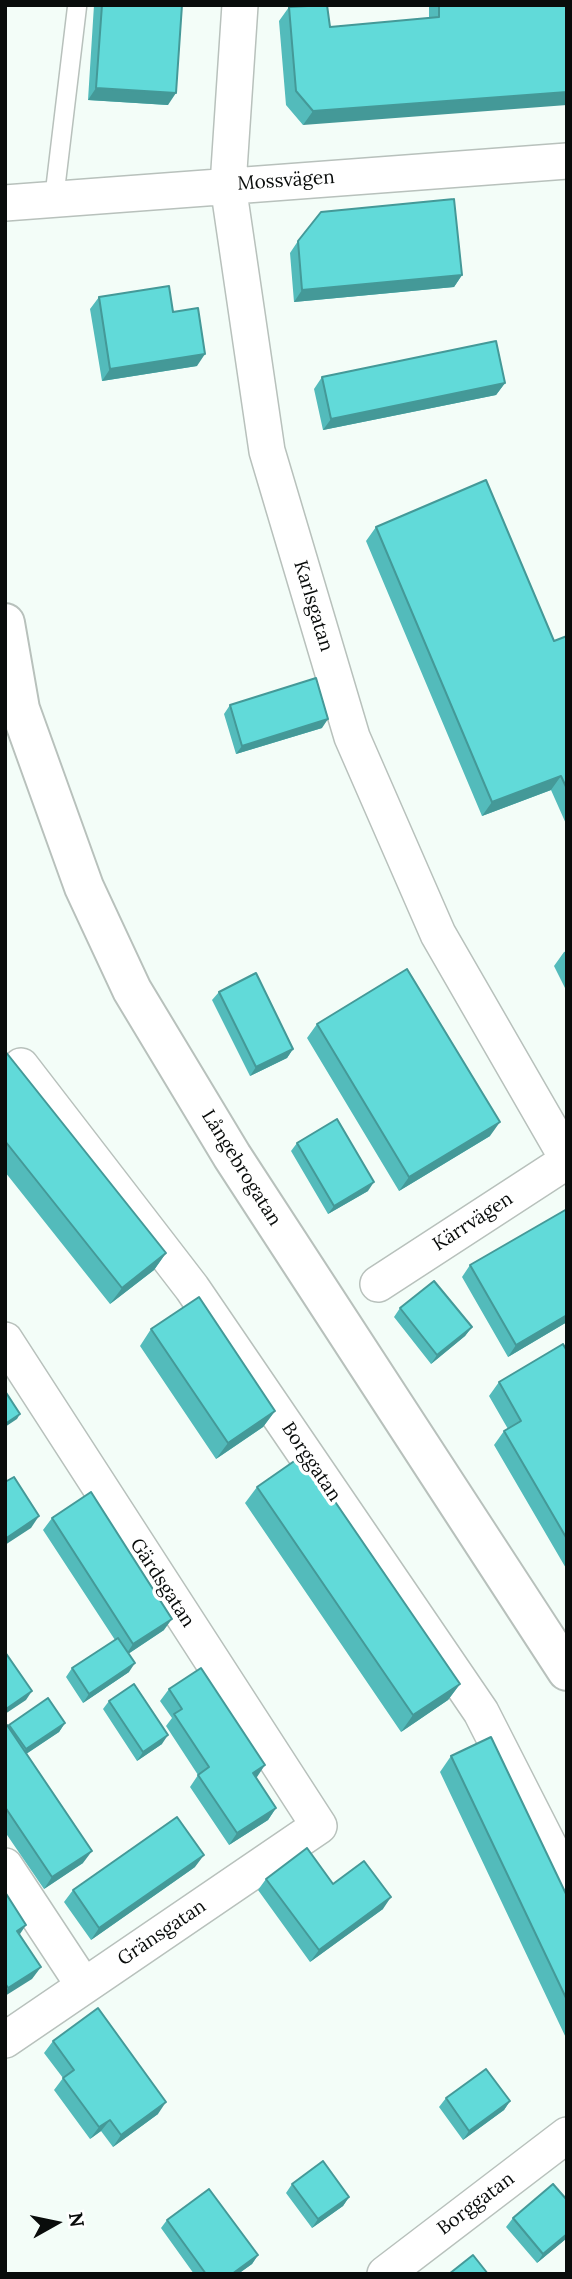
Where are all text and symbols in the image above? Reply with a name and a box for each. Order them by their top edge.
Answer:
street label: Mossvägen [237,166,335,196]
street label: Karlsgatan [288,558,338,654]
street label: Långebrogatan [196,1106,286,1230]
street label: Kärrvägen [429,1188,517,1256]
street label: Borggatan [276,1418,346,1506]
street label: Gärdsgatan [125,1534,199,1632]
street label: Gränsgatan [114,1895,210,1971]
street label: Borggatan [433,2168,519,2240]
north arrow [21,2188,91,2258]
text: N [64,2211,90,2229]

